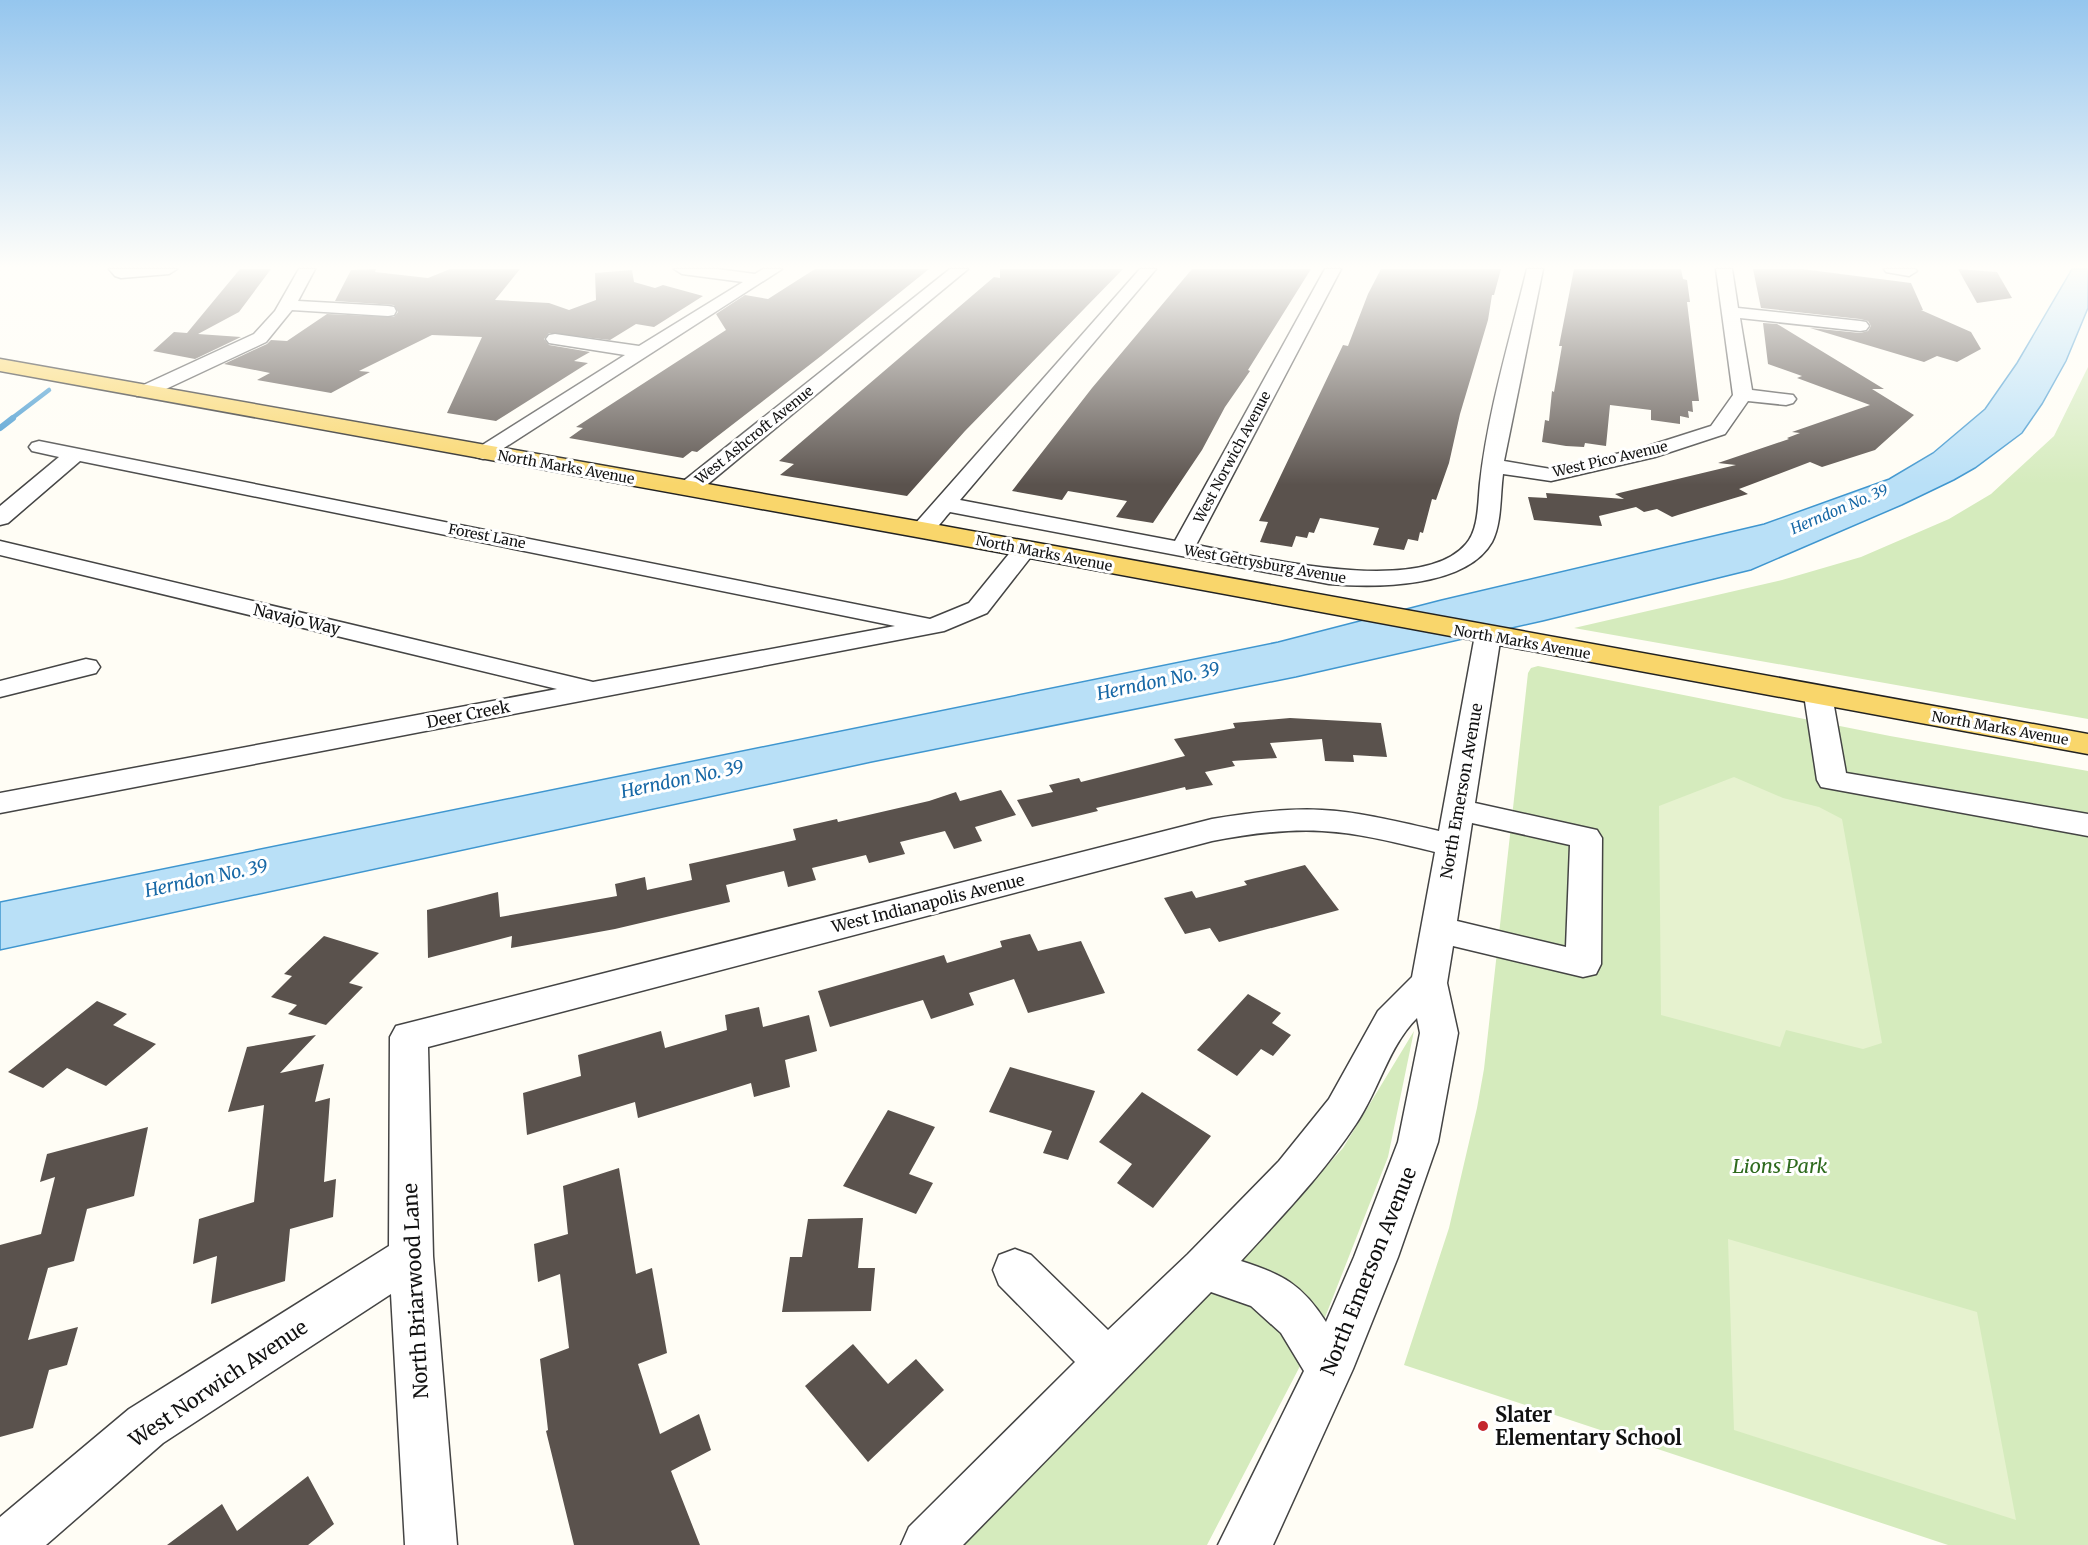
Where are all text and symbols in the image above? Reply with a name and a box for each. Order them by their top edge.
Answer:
street label: West Ashcroft Avenue [691,382,817,489]
street label: West Norwich Avenue [1189,388,1274,527]
street label: West Pico Avenue [1550,437,1669,481]
street label: North Marks Avenue [496,446,636,488]
water label: Herndon No. 39 [1786,480,1891,539]
street label: Forest Lane [447,520,527,552]
street label: North Marks Avenue [974,531,1114,575]
street label: West Gettysburg Avenue [1182,541,1347,587]
street label: Navajo Way [251,599,343,639]
street label: North Marks Avenue [1452,621,1592,663]
water label: Herndon No. 39 [1093,657,1222,705]
street label: Deer Creek [425,696,512,732]
street label: North Emerson Avenue [1436,701,1486,881]
street label: North Marks Avenue [1930,707,2070,749]
water label: Herndon No. 39 [617,755,746,803]
water label: Herndon No. 39 [141,854,270,902]
street label: West Indianapolis Avenue [829,869,1026,937]
park label: Lions Park [1732,1153,1828,1178]
street label: North Emerson Avenue [1315,1163,1421,1379]
street label: North Briarwood Lane [397,1182,433,1400]
street label: West Norwich Avenue [123,1314,312,1453]
place label: Slater Elementary School [1495,1402,1682,1450]
marker: Slater Elementary School [1476,1419,1490,1433]

